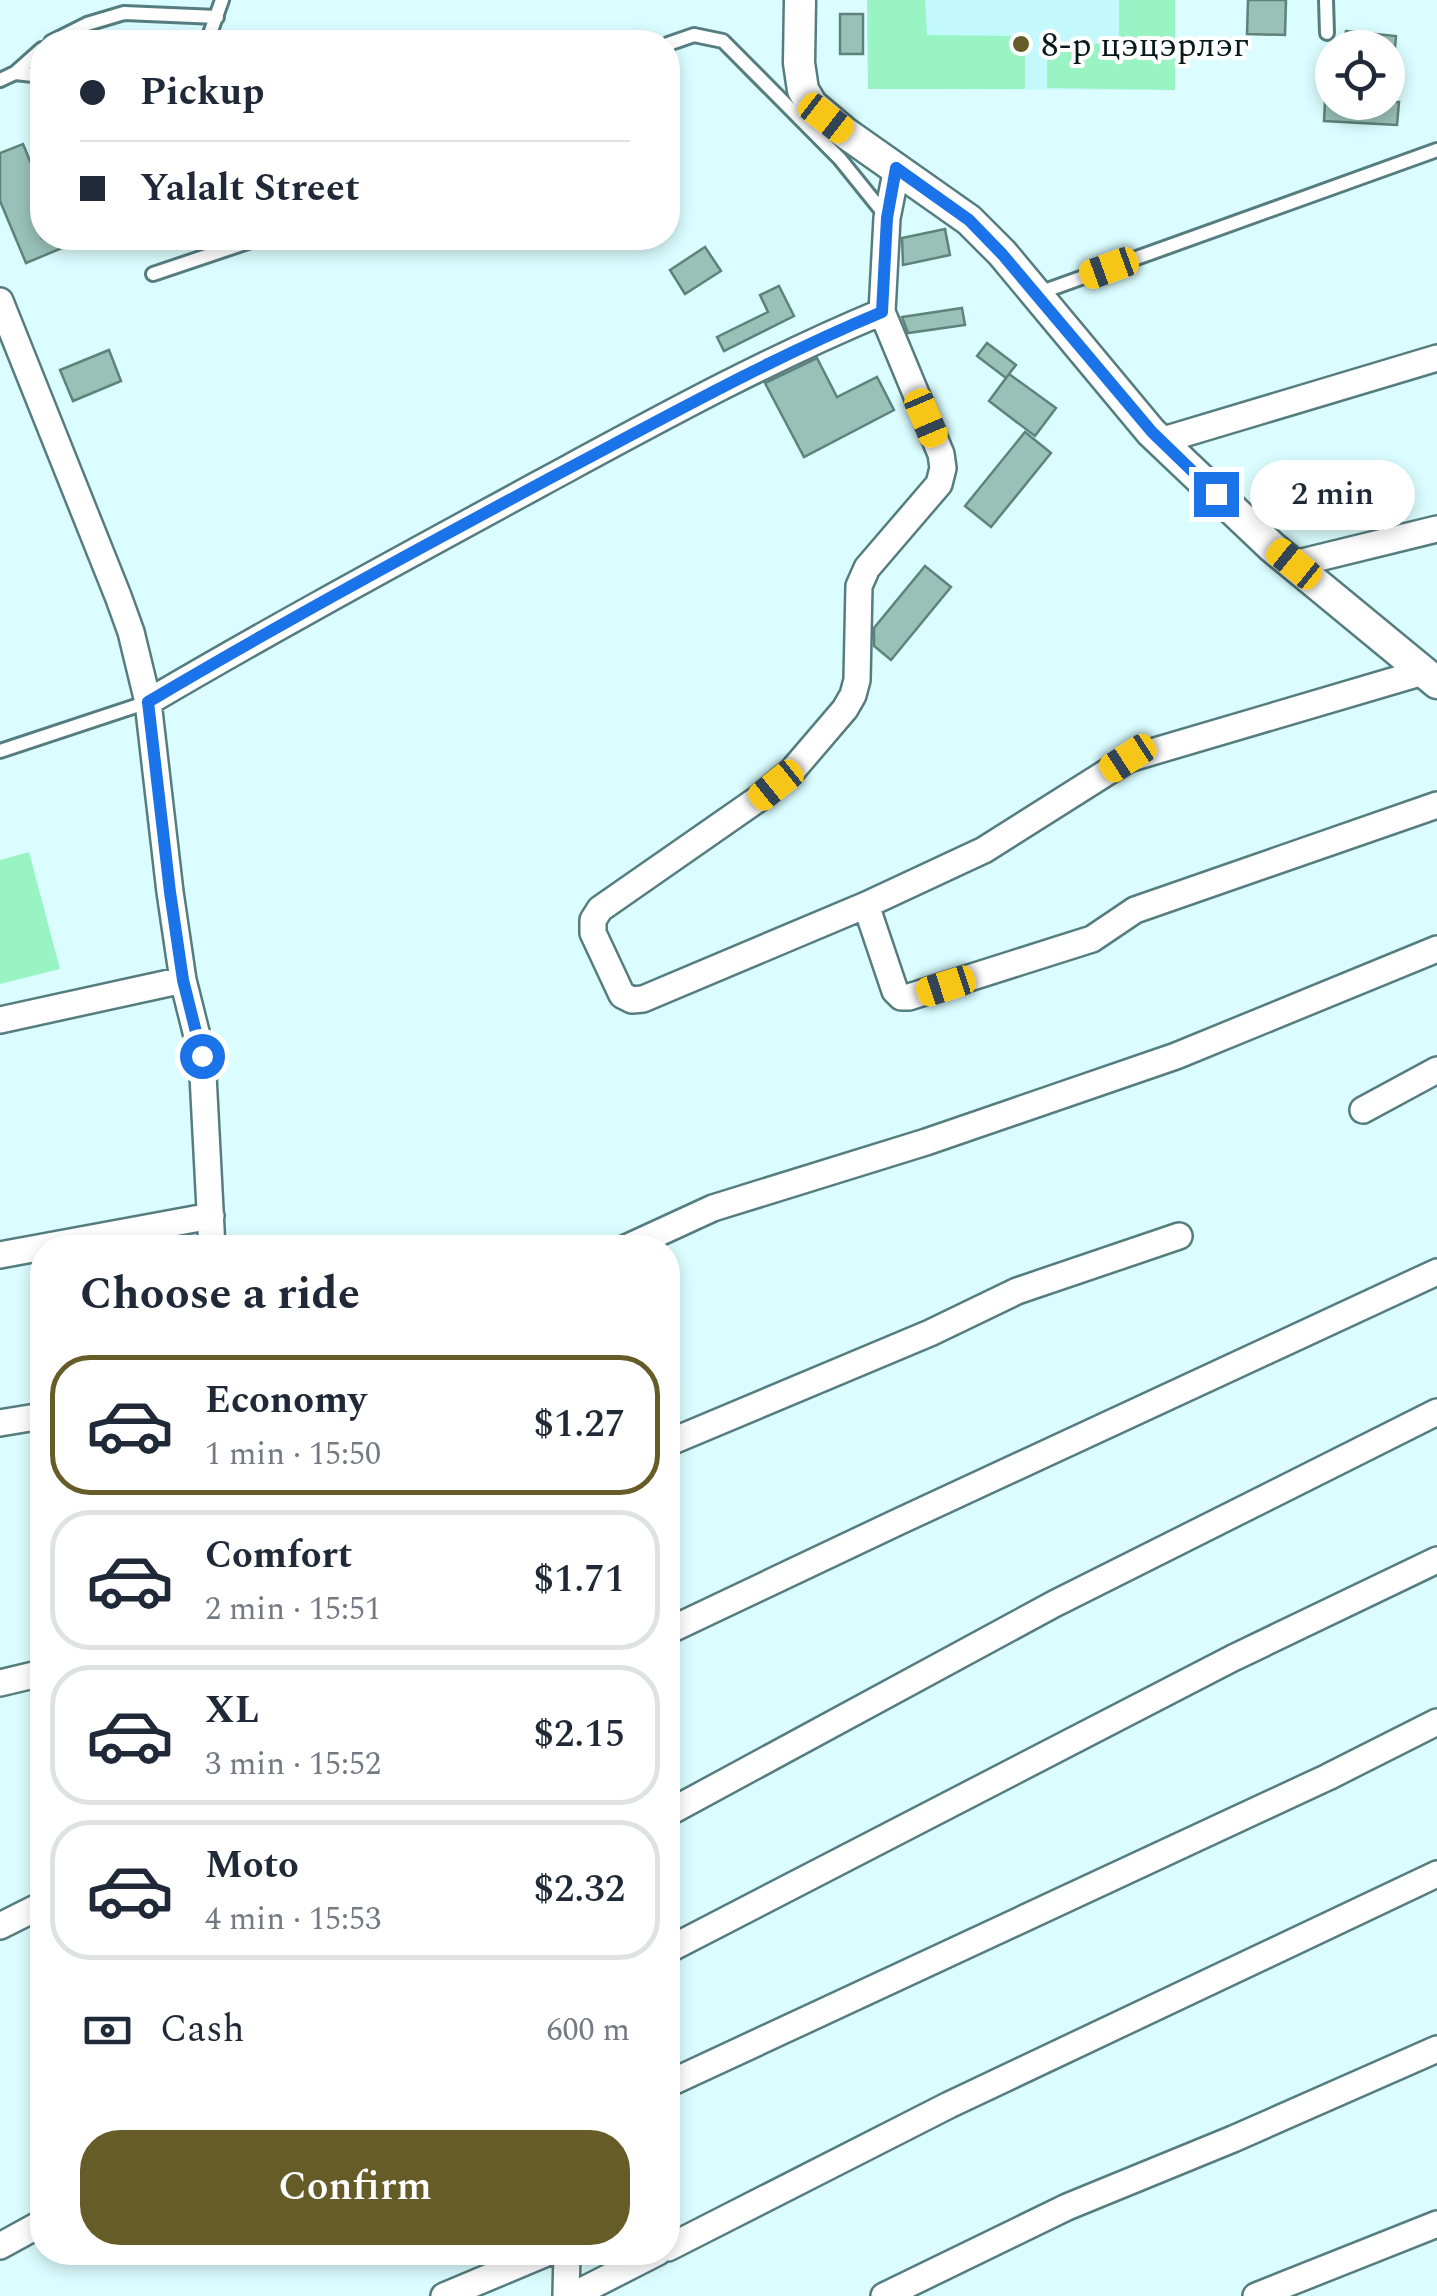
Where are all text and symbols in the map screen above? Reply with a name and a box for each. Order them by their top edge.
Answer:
place label: 8-р цэцэрлэг [1041,19,1249,72]
map controls [1315,30,1405,120]
button: locate [1315,30,1405,120]
marker: 8-р цэцэрлэг [1010,33,1032,55]
text: Pickup [140,64,264,122]
car [793,88,859,148]
text: Yalalt Street [140,160,360,218]
car [1076,244,1142,292]
car [900,385,952,451]
callout: 2 min [1251,459,1416,529]
text: 2 min [1291,470,1374,519]
route end [1194,472,1239,517]
car [1261,533,1327,595]
car [1095,729,1161,787]
car [743,754,809,816]
car [913,962,979,1010]
route start [180,1034,225,1079]
text: Choose a ride [80,1260,360,1329]
text: Economy [205,1372,366,1430]
icon: car [85,1380,175,1470]
text: $1.27 [534,1396,625,1454]
text: 1 min · 15:50 [205,1430,381,1479]
text: Comfort [205,1527,352,1585]
icon: car [85,1535,175,1625]
text: $1.71 [534,1551,625,1609]
text: 2 min · 15:51 [205,1585,381,1634]
text: XL [205,1682,259,1740]
icon: car [85,1690,175,1780]
text: $2.15 [534,1706,625,1764]
text: 3 min · 15:52 [205,1740,381,1789]
text: Moto [205,1837,299,1895]
icon: car [85,1845,175,1935]
text: $2.32 [534,1861,625,1919]
text: 4 min · 15:53 [205,1895,381,1944]
text: Cash [160,2001,245,2059]
icon: cash [80,2003,135,2058]
text: 600 m [546,2006,630,2055]
button: Confirm [80,2130,630,2245]

